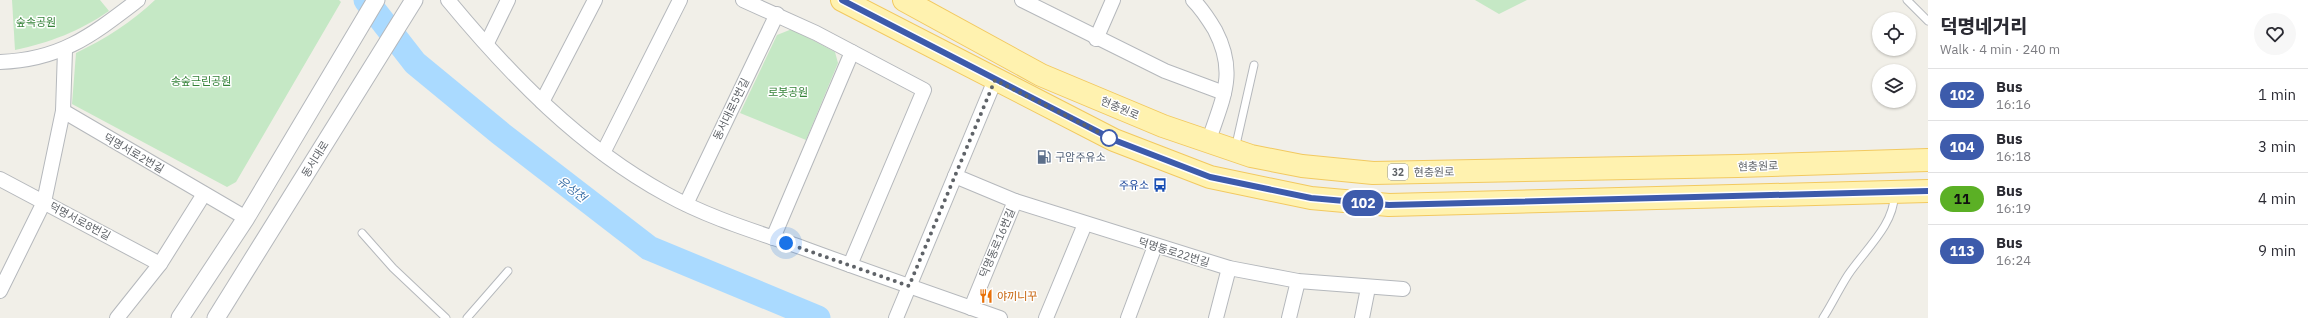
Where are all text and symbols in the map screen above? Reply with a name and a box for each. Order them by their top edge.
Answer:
map controls [1872,12,1916,108]
button: locate [1872,12,1916,56]
button: heart [2254,13,2296,55]
text: 덕명네거리 [1940,14,2027,38]
park label: 숲속공원 [16,15,56,29]
text: Walk · 4 min · 240 m [1940,41,2060,58]
button: layers [1872,64,1916,108]
park label: 송숲근린공원 [171,74,231,88]
street label: 동서대로5번길 [710,76,752,142]
text: Bus [1996,77,2023,96]
park label: 로봇공원 [768,85,808,99]
text: 1 min [2258,85,2296,104]
text: 102 [1949,86,1975,104]
street label: 현충원로 [1099,94,1141,122]
text: 16:16 [1996,96,2031,113]
unlabelled marker [1100,129,1118,147]
text: Bus [1996,129,2023,148]
street label: 덕명서로2번길 [101,130,167,176]
text: 3 min [2258,137,2296,156]
street label: 동서대로 [298,138,332,180]
text: 104 [1949,138,1975,156]
text: 16:18 [1996,148,2031,165]
fuel station icon: 구암주유소 [1036,149,1052,165]
place label: 구암주유소 [1055,150,1106,164]
street label: 현충원로 [1738,158,1778,174]
road number: 32 [1388,164,1408,180]
street label: 현충원로 [1414,165,1454,179]
water label: 유성천 [554,173,591,206]
bus stop icon: 주유소 [1152,177,1168,193]
place label: 주유소 [1119,178,1149,192]
text: Bus [1996,181,2023,200]
text: 4 min [2258,189,2296,208]
line badge: 102 [1340,190,1386,216]
text: 11 [1954,190,1970,208]
text: 102 [1350,194,1376,212]
street label: 덕명서로8번길 [47,199,113,243]
text: 16:19 [1996,200,2031,217]
street label: 덕명동로16번길 [976,206,1018,280]
your location [776,233,796,253]
text: Bus [1996,233,2023,252]
street label: 덕명동로22번길 [1137,234,1211,270]
text: 9 min [2258,241,2296,260]
text: 113 [1949,242,1975,260]
text: 16:24 [1996,252,2031,269]
restaurant icon: 야끼니꾸 [978,288,994,304]
place label: 야끼니꾸 [997,289,1037,303]

